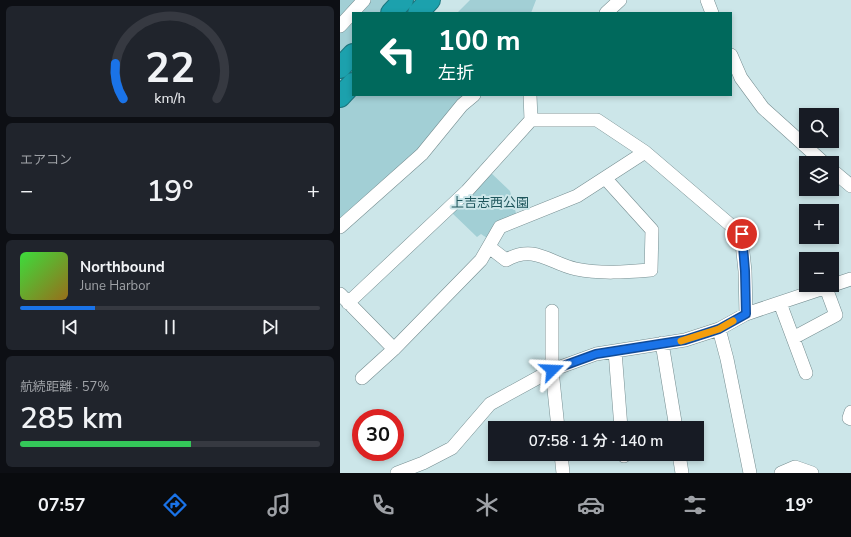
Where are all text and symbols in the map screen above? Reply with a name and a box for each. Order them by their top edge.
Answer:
text: 100 m [438,22,521,60]
icon: left [372,28,424,80]
text: 22 [145,40,195,97]
text: 左折 [438,61,474,85]
text: km/h [154,89,186,108]
map controls [799,108,839,292]
button: search [799,108,839,148]
text: エアコン [20,151,72,169]
button: layers [799,156,839,196]
text: 19° [146,171,194,212]
text: − [20,176,33,206]
text: + [307,176,320,206]
park label: 上吉志西公園 [451,194,529,212]
button: + [799,204,839,244]
pin [725,217,759,251]
icon: arrive [731,223,753,245]
button: − [799,252,839,292]
text: Northbound [80,257,165,277]
text: June Harbor [80,277,150,295]
icon: previous [59,316,81,338]
icon: pause [159,316,181,338]
icon: next [259,316,281,338]
position arrow [531,349,573,391]
text: 航続距離 · 57% [20,378,109,396]
text: 285 km [20,398,123,439]
speed limit sign: 30 [352,409,404,461]
text: 07:58 · 1 分 · 140 m [529,431,663,451]
icon: directions [161,491,189,519]
icon: music [265,491,293,519]
icon: phone [369,491,397,519]
icon: climate [473,491,501,519]
icon: car [577,491,605,519]
icon: filters [681,491,709,519]
text: 07:57 [38,493,86,517]
text: 19° [785,493,813,517]

